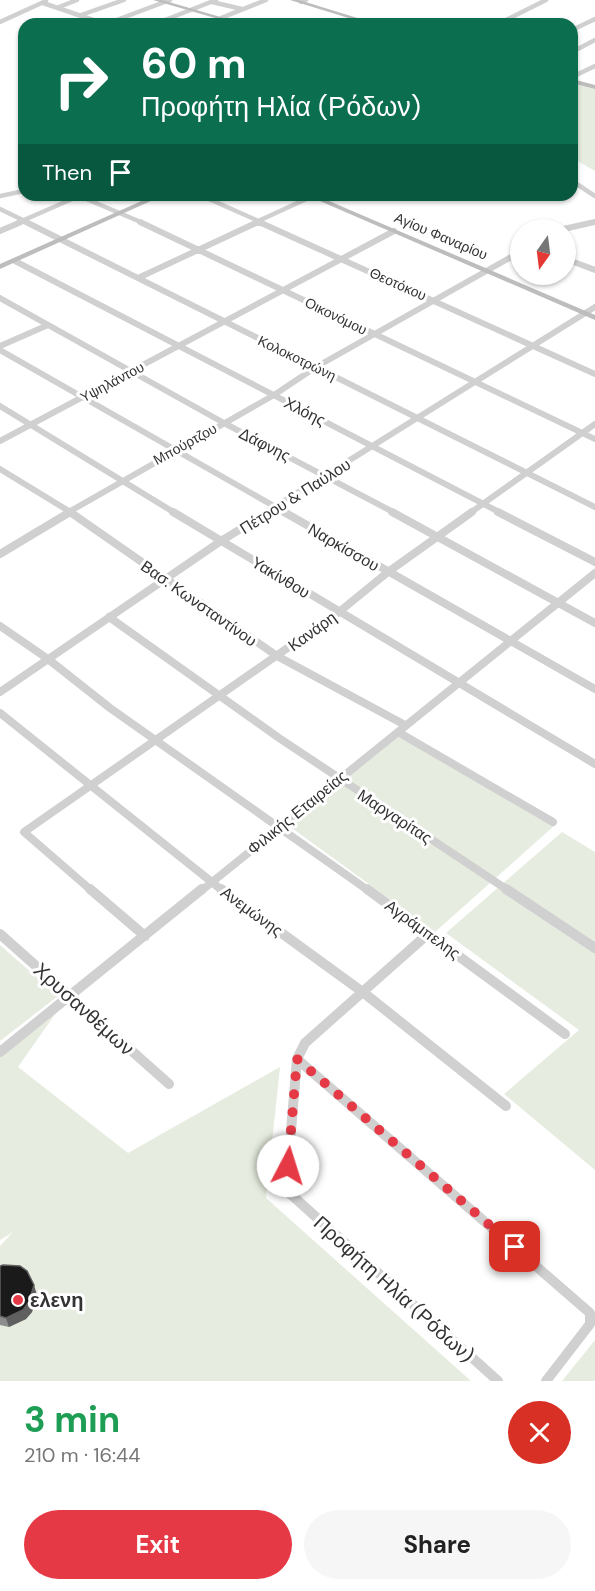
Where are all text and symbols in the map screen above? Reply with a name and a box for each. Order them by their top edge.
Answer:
text: 60 m [141,36,247,91]
icon: right [42,42,120,120]
text: Προφήτη Ηλία (Ρόδων) [141,89,421,124]
icon: arrive [104,156,137,189]
text: Then [42,158,92,187]
street label: Αγίου Φαναρίου [392,208,490,264]
north arrow [510,219,576,285]
map controls [510,219,576,285]
street label: Θεοτόκου [367,264,429,304]
street label: Οικονόμου [302,293,370,339]
street label: Κολοκοτρώνη [255,331,339,385]
street label: Υψηλάντου [77,358,147,406]
street label: Χλόης [280,392,329,431]
street label: Μπούρτζου [150,419,220,469]
street label: Δάφνης [236,423,294,466]
street label: Πέτρου & Παύλου [236,454,355,539]
street label: Ναρκίσσου [304,519,383,576]
street label: Υακίνθου [248,552,314,603]
street label: Βασ. Κωνσταντίνου [137,556,261,651]
street label: Κανάρη [284,607,341,656]
street label: Φιλικής Εταιρείας [243,765,352,859]
street label: Μαργαρίτας [354,785,436,848]
street label: Ανεμώνης [216,882,287,941]
street label: Αγράμπελης [381,895,465,964]
street label: Χρυσανθέμων [28,957,140,1061]
position arrow [256,1134,320,1198]
street label: Προφήτη Ηλία (Ρόδων) [308,1210,480,1368]
pin [489,1221,540,1272]
icon: arrive [498,1230,531,1263]
place label: ελενη [30,1287,83,1313]
marker: ελενη [11,1293,25,1307]
text: 3 min [24,1396,120,1443]
button: close [508,1401,571,1464]
text: 210 m · 16:44 [24,1442,140,1468]
button: Exit [24,1510,292,1579]
button: Share [304,1510,571,1579]

